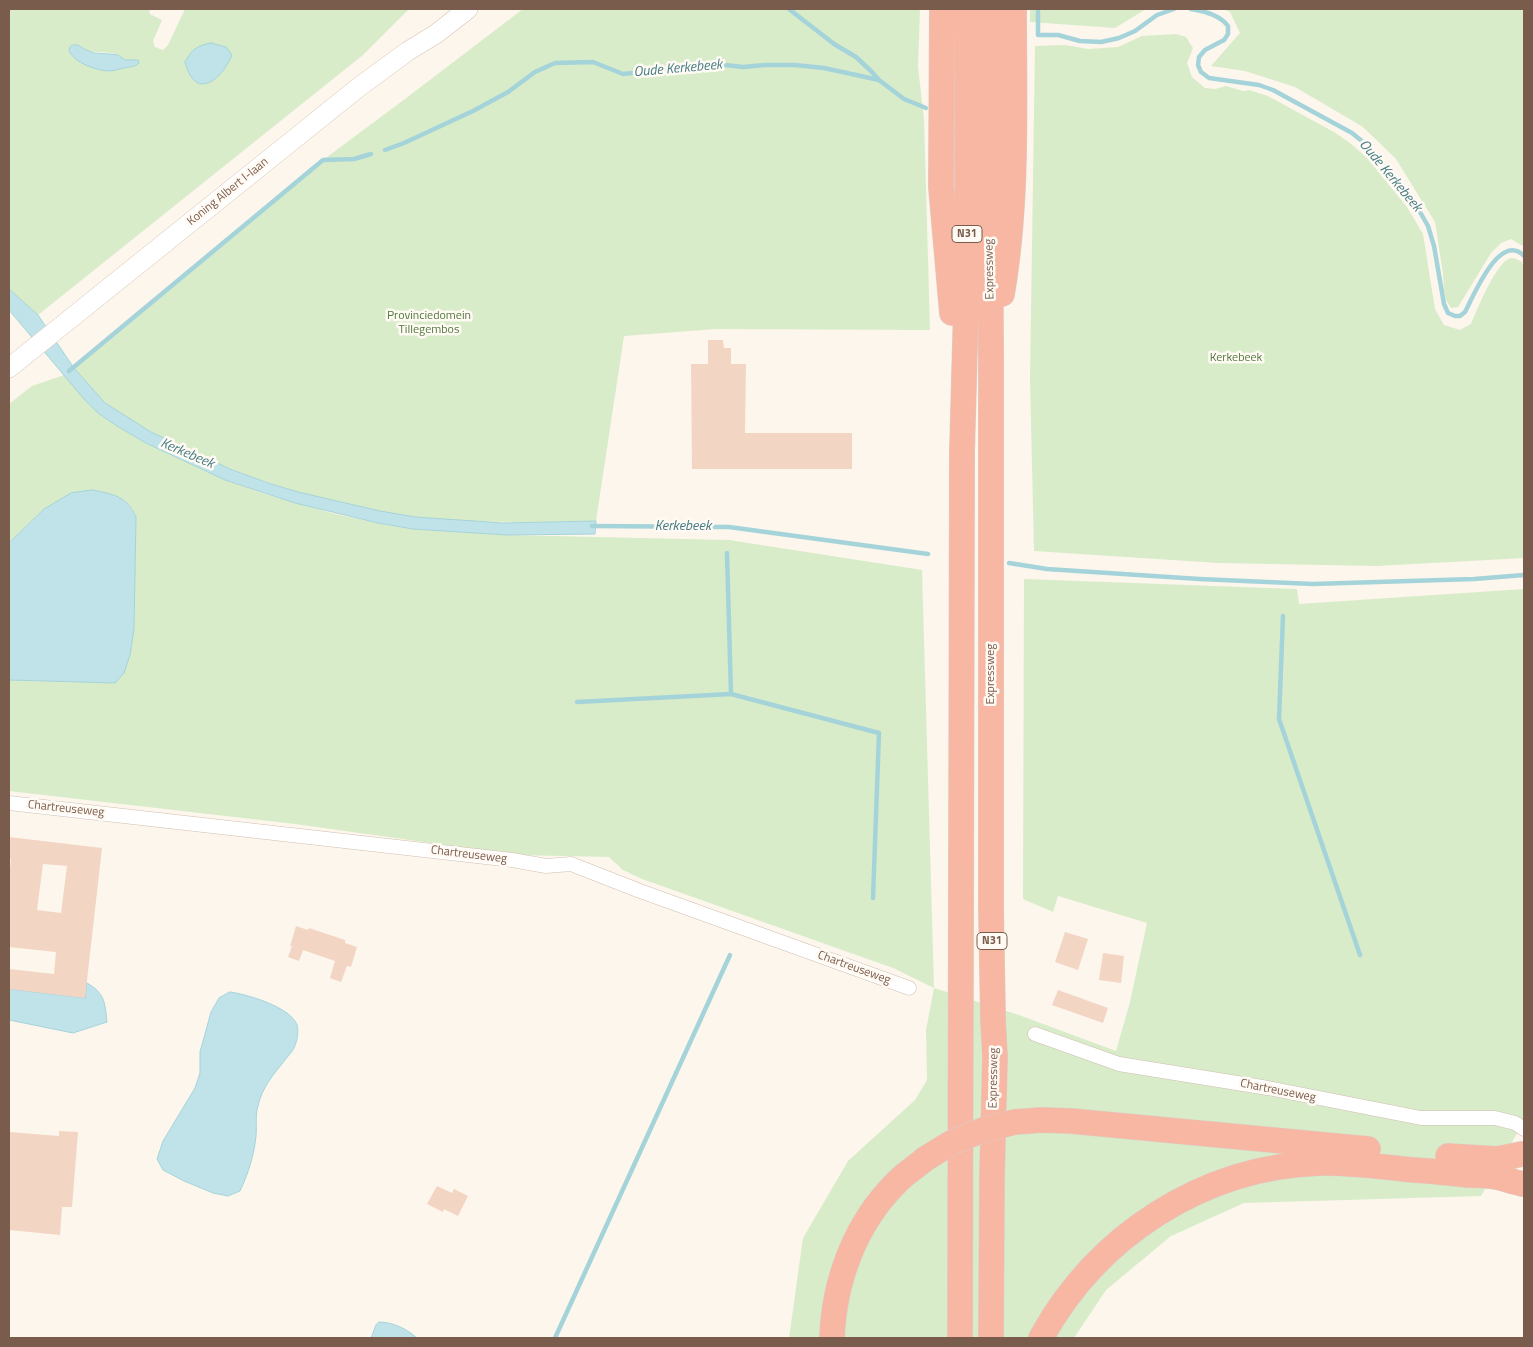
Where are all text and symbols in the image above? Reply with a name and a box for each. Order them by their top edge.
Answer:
water label: Oude Kerkebeek [633,57,723,81]
water label: Oude Kerkebeek [1355,137,1425,215]
street label: Koning Albert I-laan [185,155,271,229]
road number: N31 [952,225,982,242]
street label: Expressweg [982,238,998,300]
park label: Provinciedomein Tillegembos [387,309,471,337]
park label: Kerkebeek [1210,351,1262,365]
water label: Kerkebeek [158,435,216,473]
water label: Kerkebeek [655,519,711,535]
street label: Expressweg [984,644,998,704]
street label: Chartreuseweg [27,798,105,820]
street label: Chartreuseweg [430,843,508,867]
road number: N31 [977,932,1007,949]
street label: Chartreuseweg [815,948,893,988]
street label: Expressweg [986,1047,1002,1109]
street label: Chartreuseweg [1239,1077,1317,1105]

